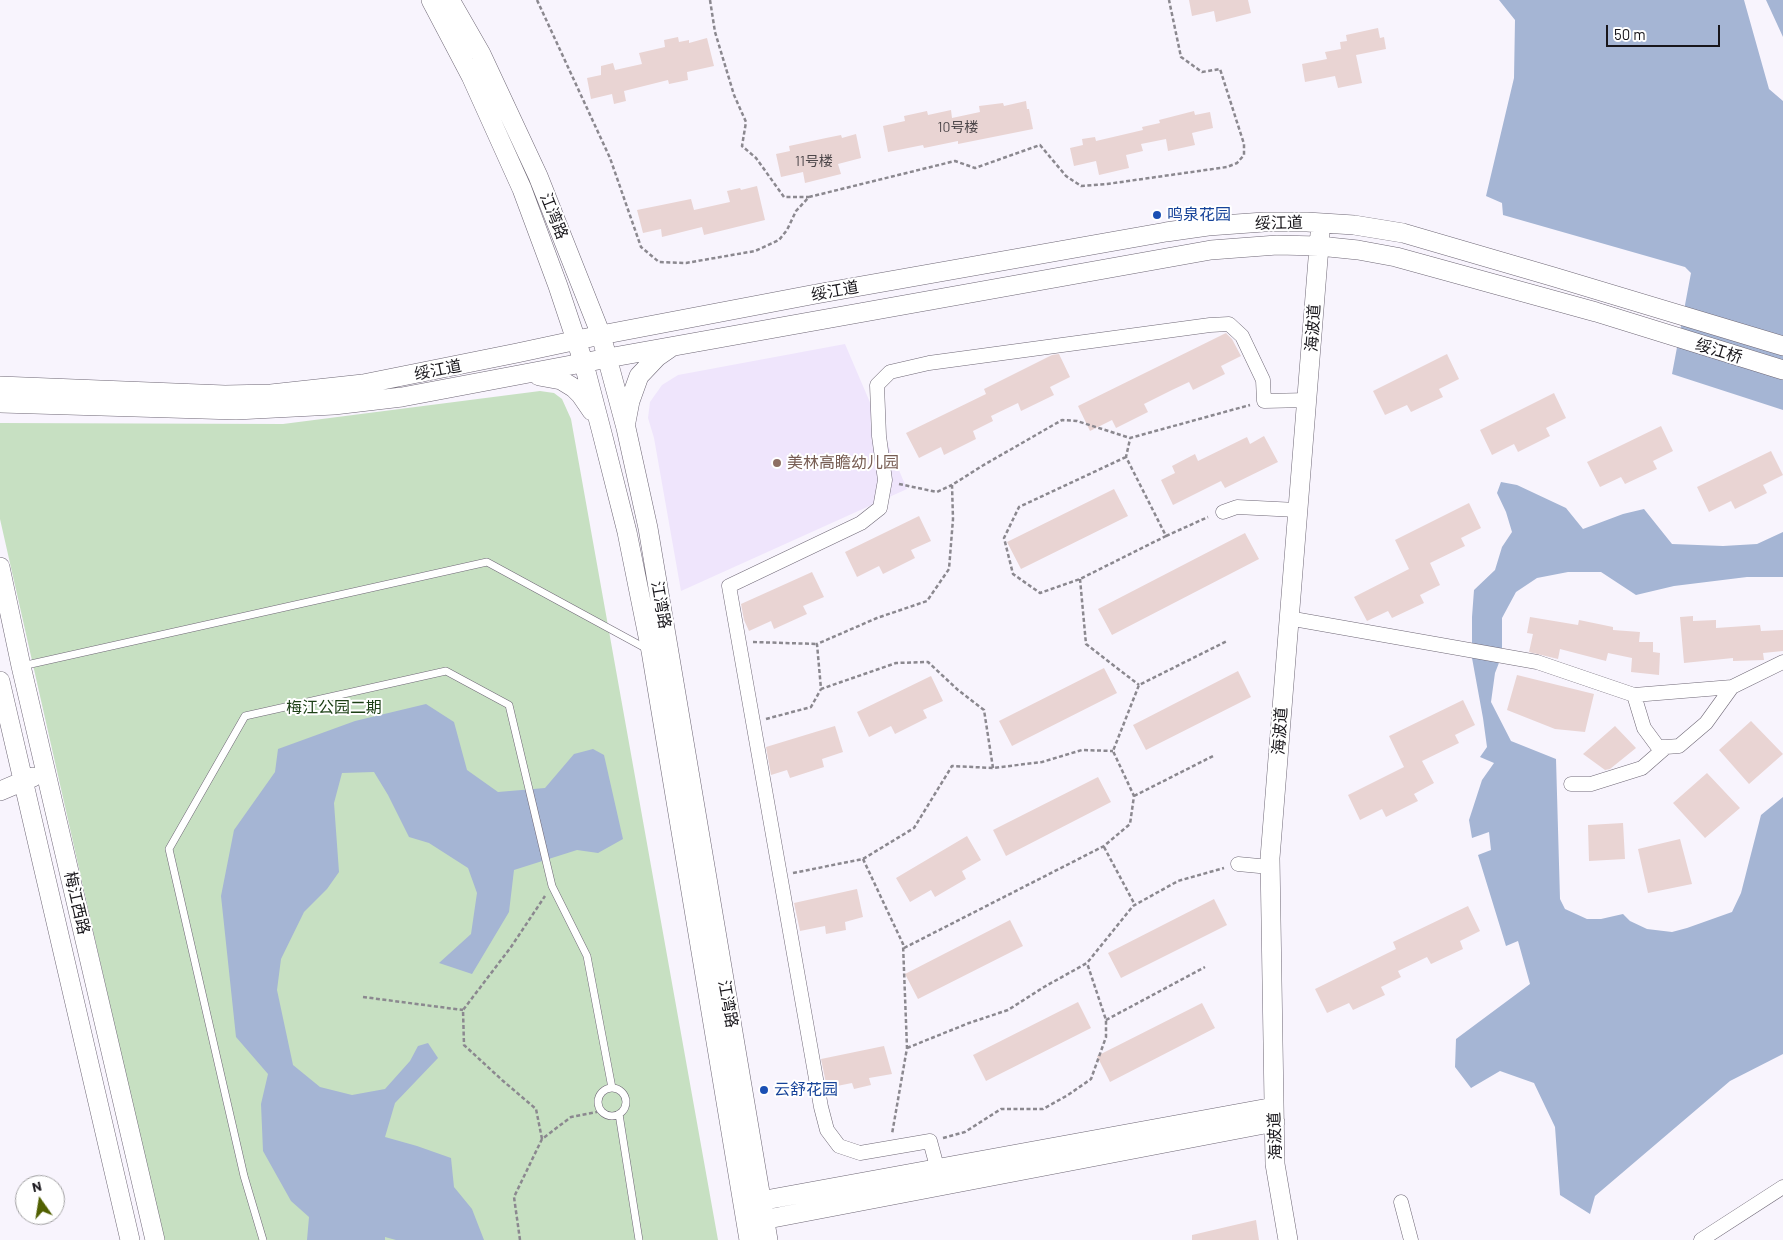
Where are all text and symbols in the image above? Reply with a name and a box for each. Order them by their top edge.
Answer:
scale bar [1608,15,1722,47]
text: 50 m [1614,25,1646,43]
house number: 10号楼 [938,119,978,135]
house number: 11号楼 [795,153,833,169]
street label: 江湾路 [536,190,572,242]
place label: 鸣泉花园 [1167,205,1231,225]
marker: 鸣泉花园 [1151,209,1163,221]
street label: 绥江道 [1255,213,1303,233]
street label: 绥江道 [810,277,860,305]
street label: 海波道 [1302,303,1324,353]
street label: 绥江桥 [1693,335,1745,367]
street label: 绥江道 [413,356,463,384]
place label: 美林高瞻幼儿园 [787,453,899,473]
marker: 美林高瞻幼儿园 [771,457,783,469]
street label: 江湾路 [647,580,675,630]
park label: 梅江公园二期 [286,698,382,718]
street label: 海波道 [1269,706,1291,756]
street label: 梅江西路 [60,870,94,936]
street label: 江湾路 [714,979,742,1029]
place label: 云舒花园 [774,1080,838,1100]
marker: 云舒花园 [758,1084,770,1096]
street label: 海波道 [1265,1112,1285,1160]
north arrow [15,1175,65,1225]
text: N [30,1177,43,1195]

